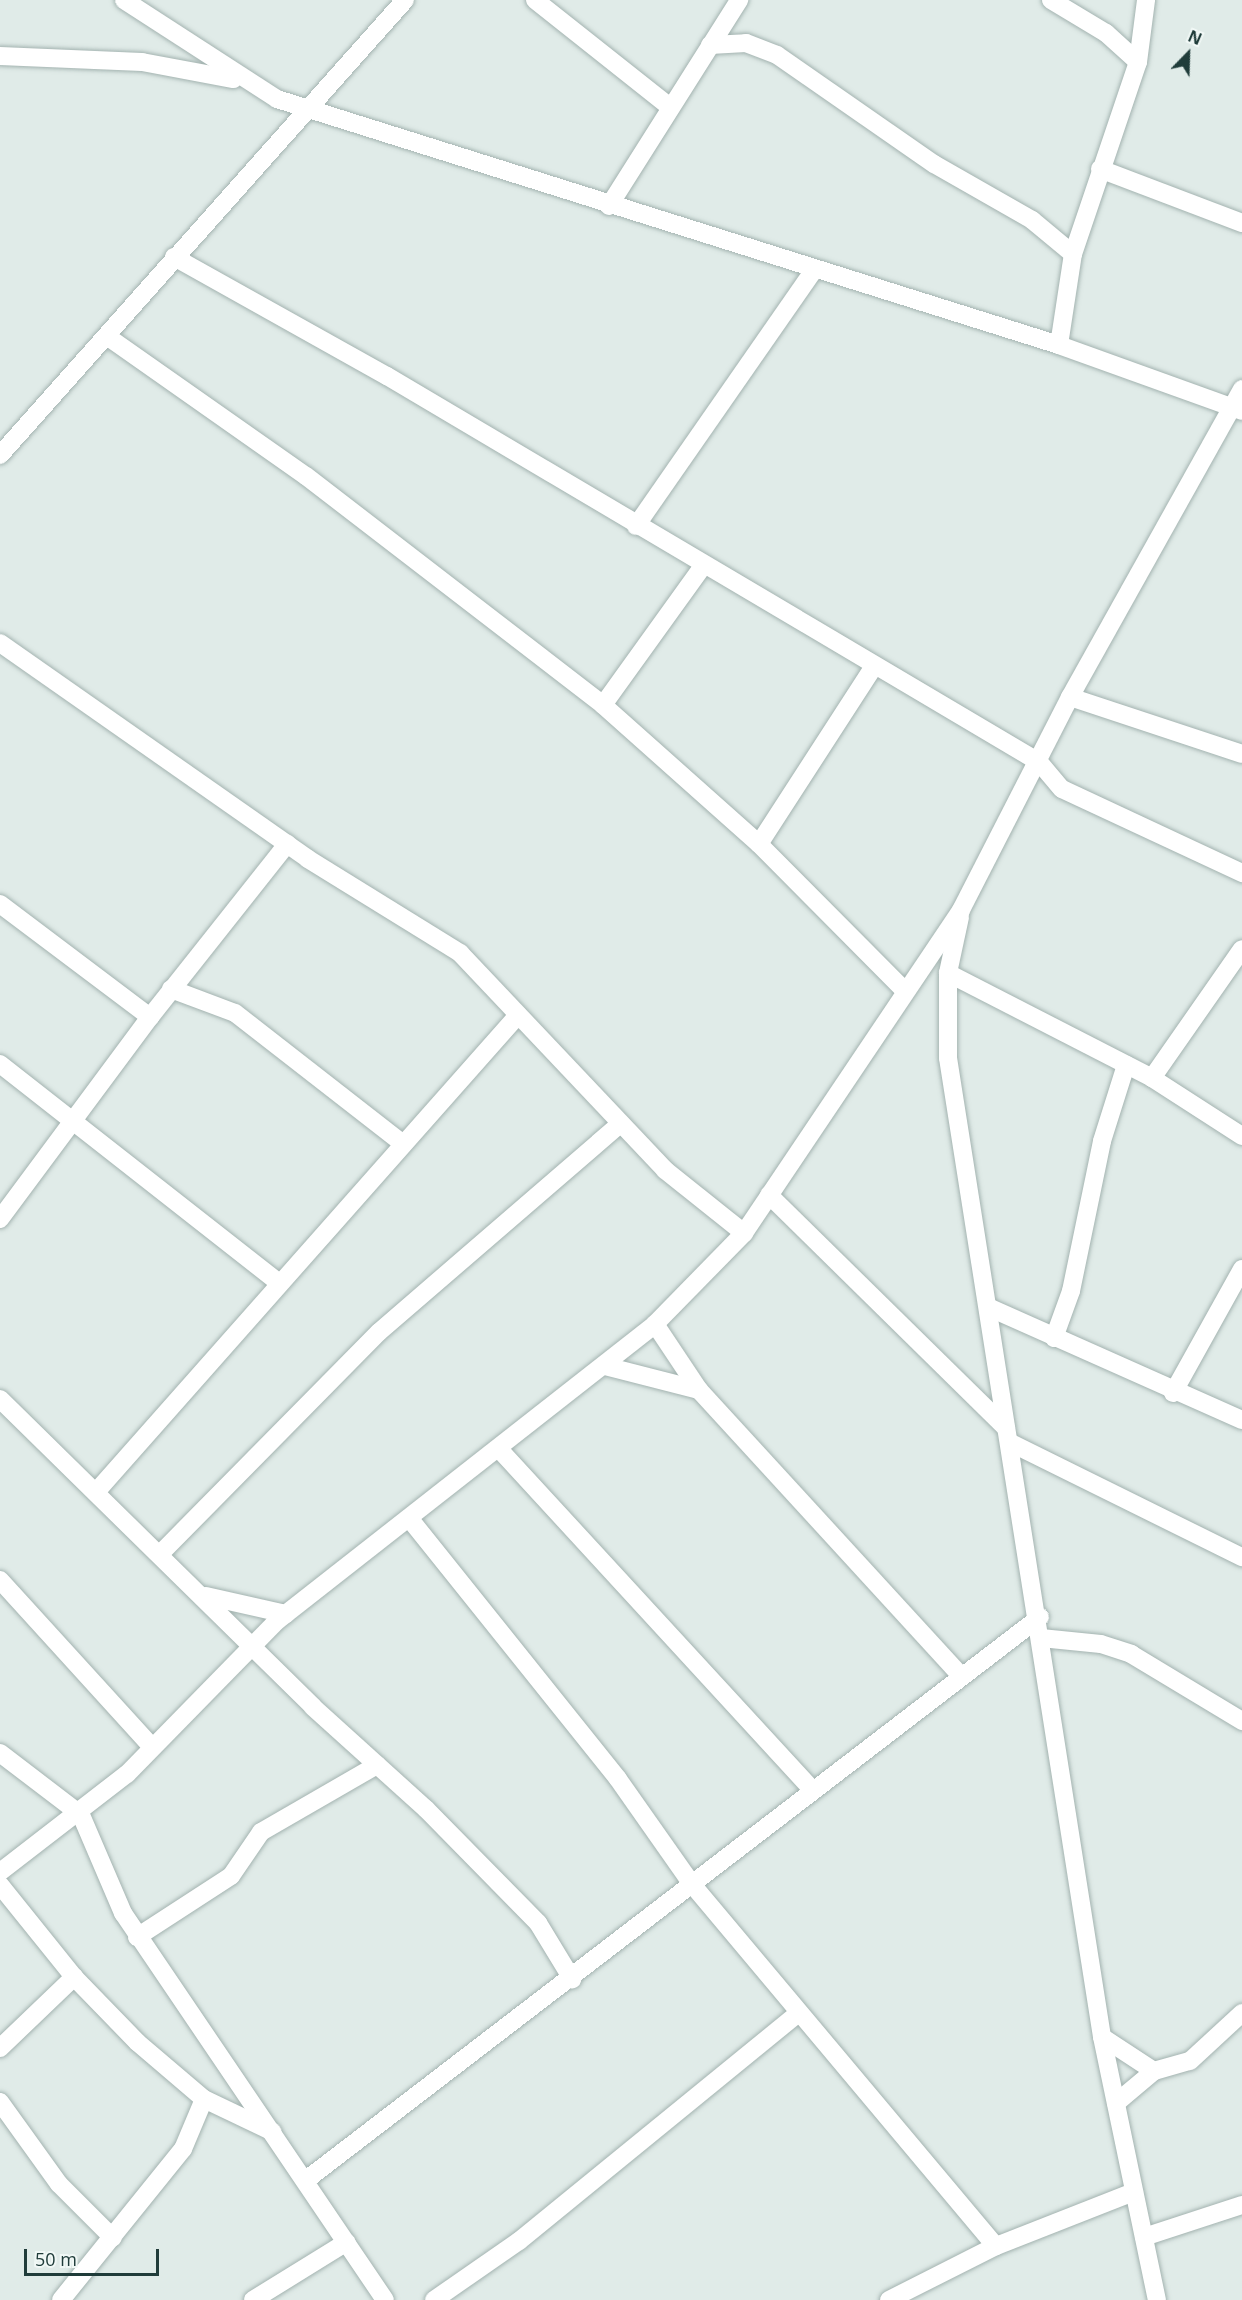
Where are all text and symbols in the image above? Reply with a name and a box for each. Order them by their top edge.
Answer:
north arrow [1158,24,1218,84]
text: N [1185,25,1205,50]
scale bar [27,2237,162,2275]
text: 50 m [35,2247,77,2271]

